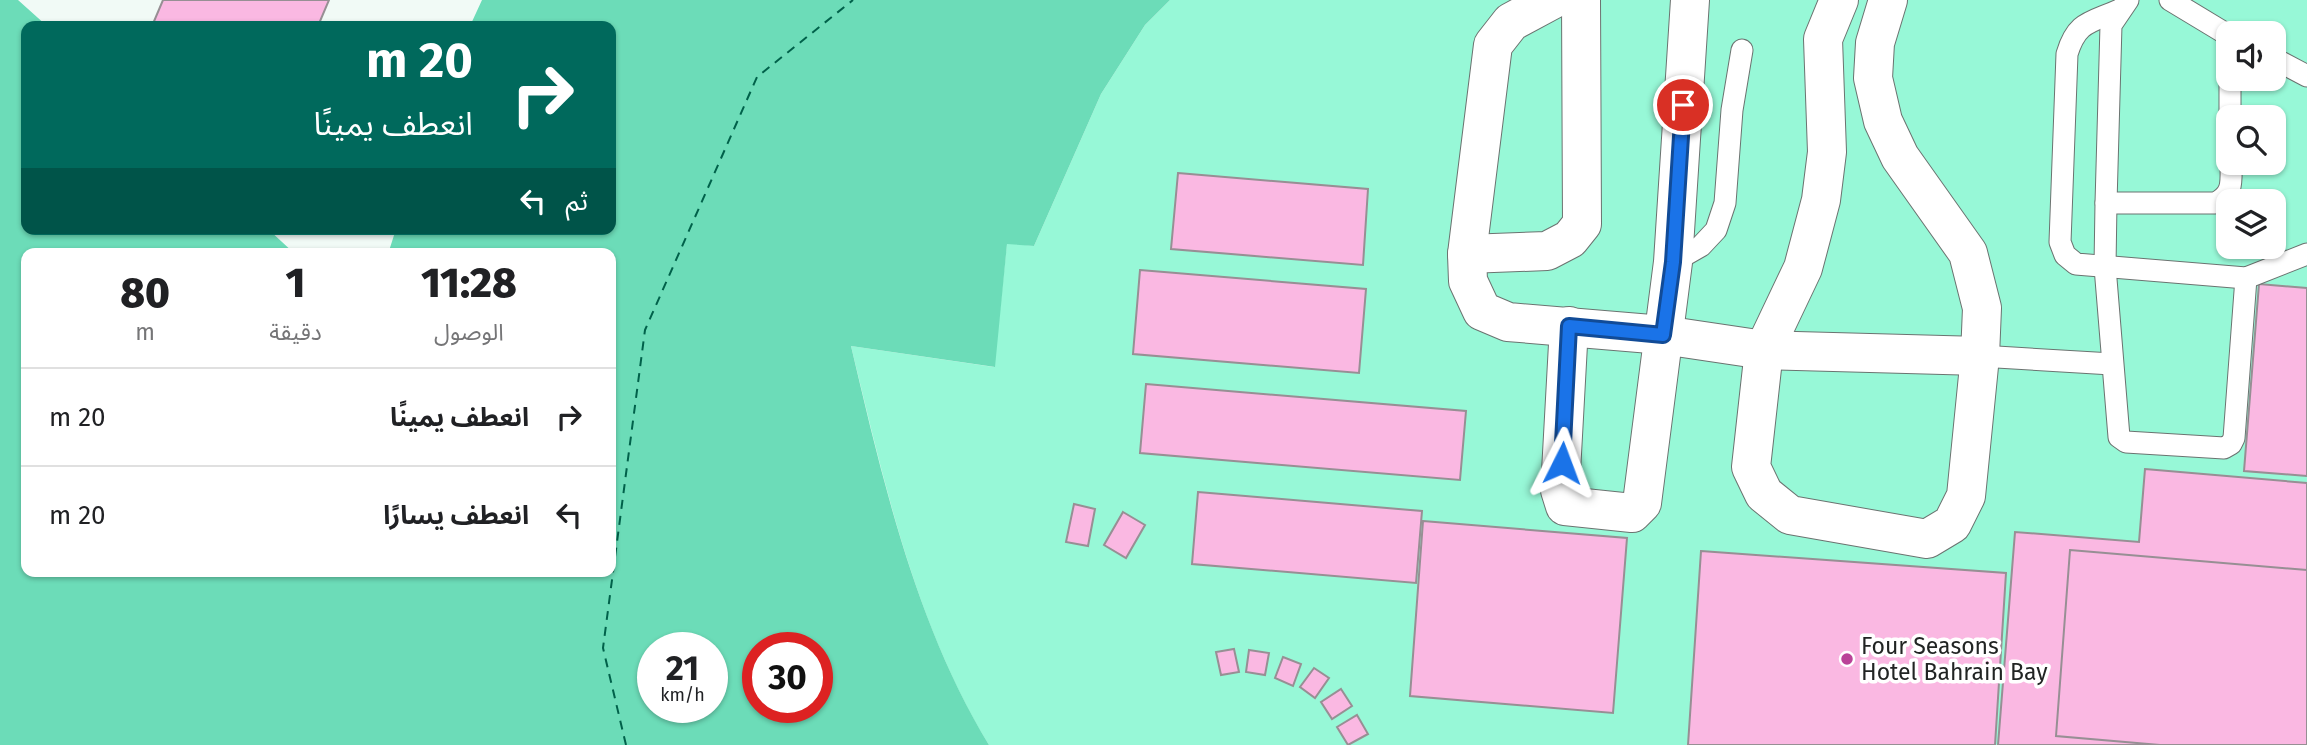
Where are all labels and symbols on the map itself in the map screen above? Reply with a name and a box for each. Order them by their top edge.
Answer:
pin [1653,75,1713,135]
position arrow [1525,426,1599,500]
speed limit sign: 30 [742,632,833,723]
place label: Four Seasons Hotel Bahrain Bay [1861,632,2048,686]
marker: Four Seasons Hotel Bahrain Bay [1839,651,1855,667]

